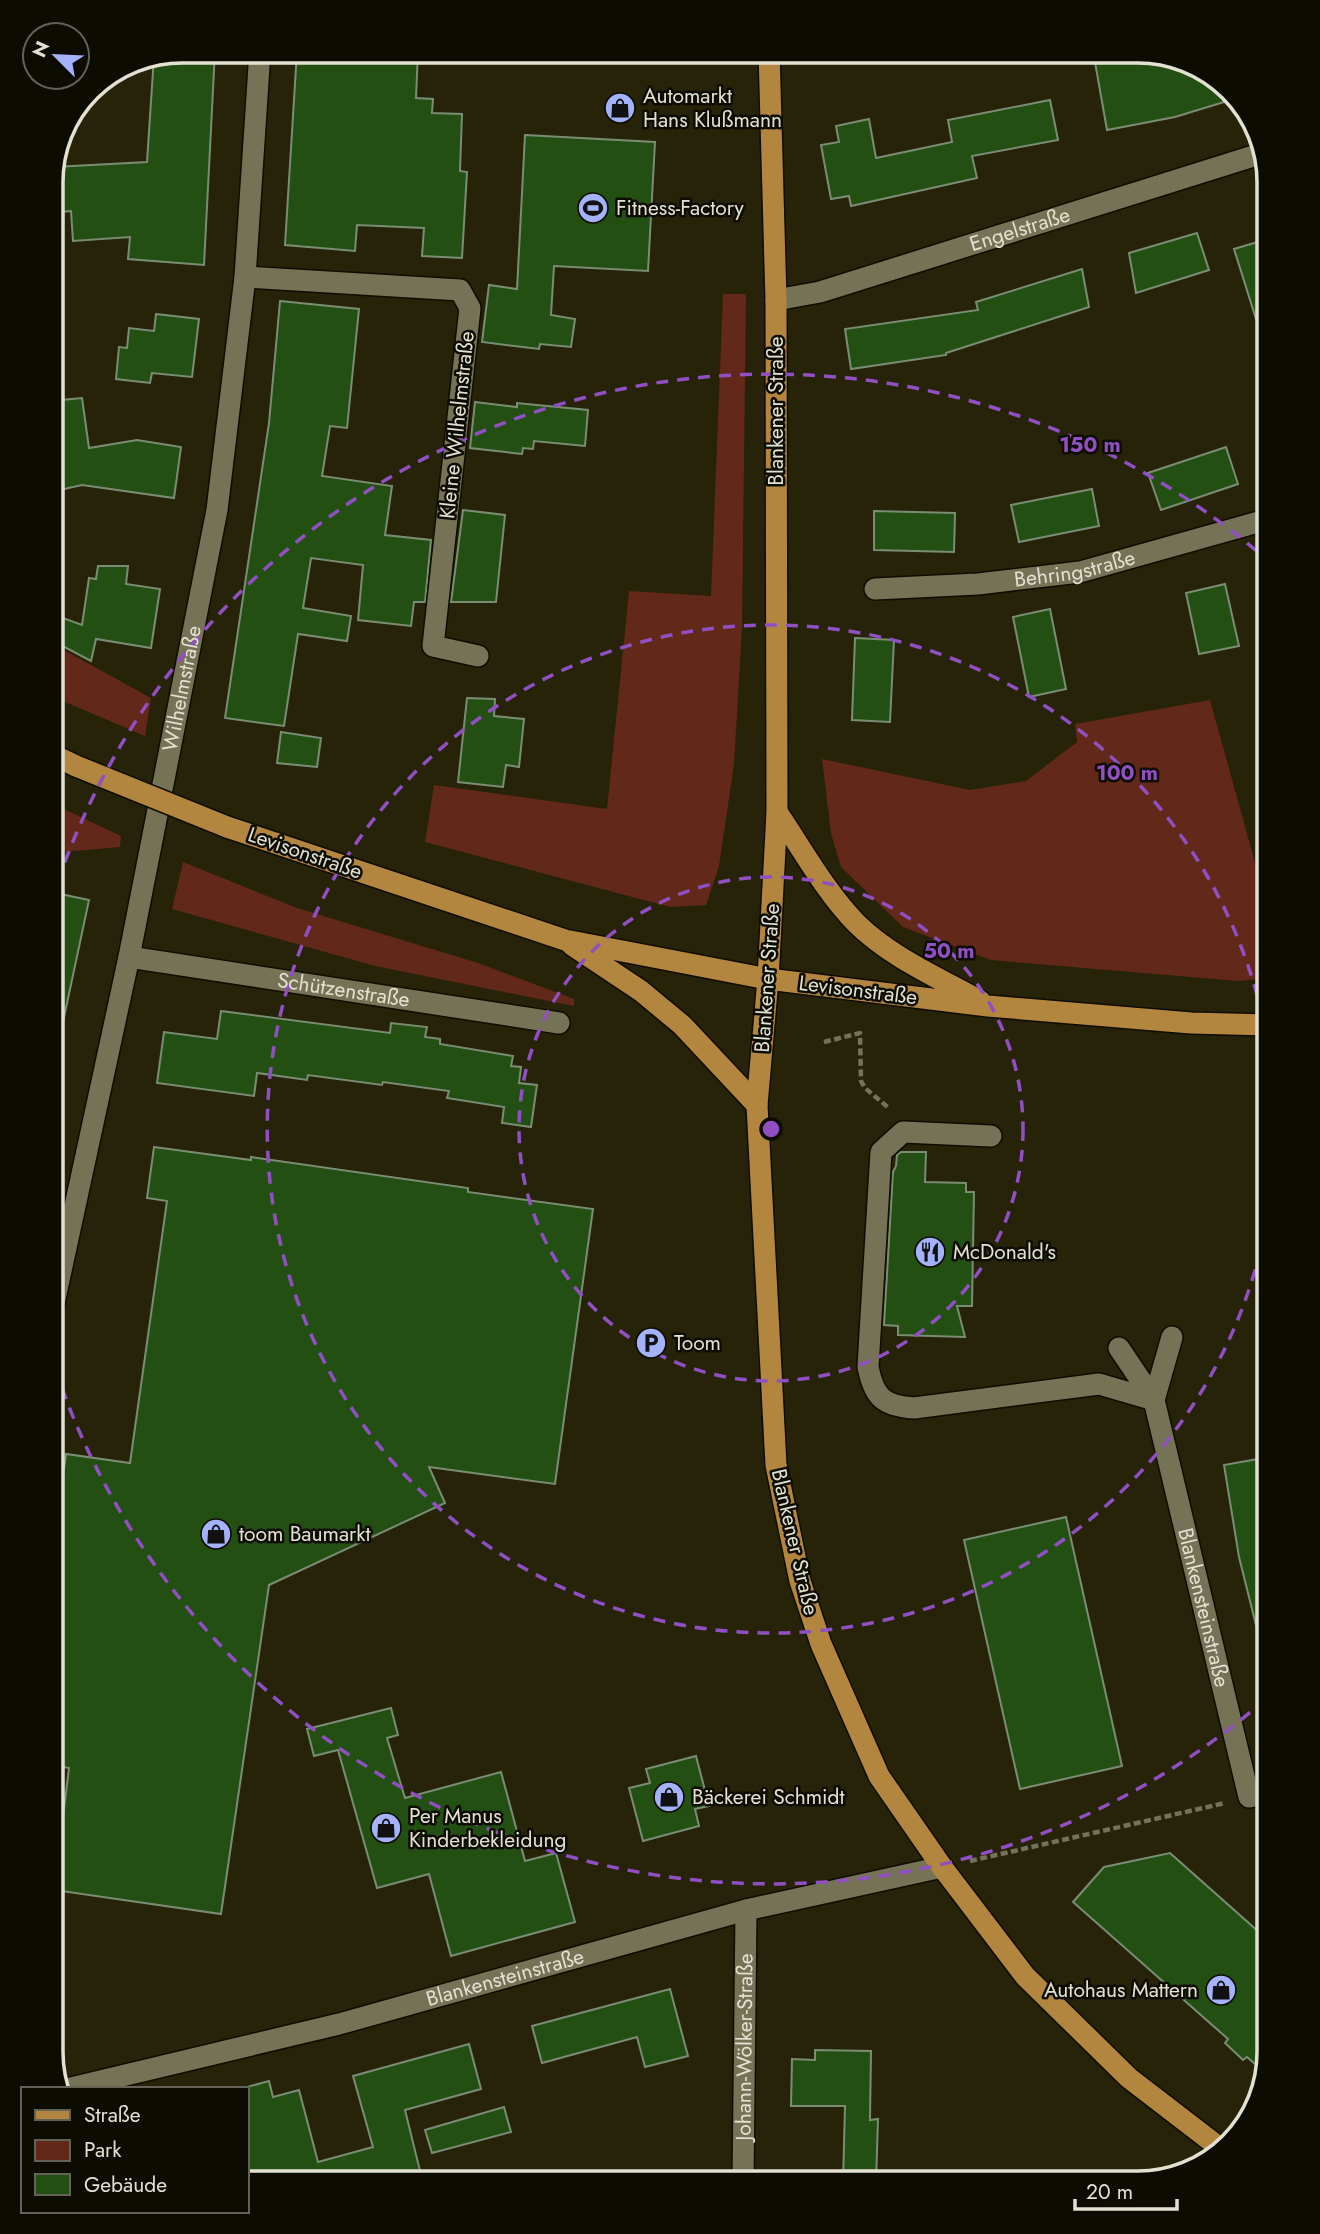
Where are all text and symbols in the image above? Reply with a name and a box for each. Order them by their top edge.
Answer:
north arrow [21,21,91,91]
text: N [26,37,56,62]
place label: Automarkt Hans Klußmann [643,81,782,135]
shop icon: Automarkt Hans Klußmann [603,91,637,125]
sports icon: Fitness-Factory [576,191,610,225]
place label: Fitness-Factory [616,193,745,223]
street label: Engelstraße [966,199,1074,259]
street label: Kleine Wilhelmstraße [432,329,482,520]
street label: Blankener Straße [761,336,791,486]
text: 150 m [1059,430,1121,460]
street label: Behringstraße [1012,542,1139,595]
street label: Wilhelmstraße [155,623,209,754]
text: 100 m [1096,758,1158,788]
street label: Levisonstraße [244,819,366,887]
street label: Blankener Straße [747,902,787,1054]
text: 50 m [924,936,974,966]
street label: Schützenstraße [275,965,412,1015]
street label: Levisonstraße [797,968,919,1012]
centre of rings [759,1117,783,1141]
restaurant icon: McDonald's [913,1235,947,1269]
place label: McDonald's [953,1237,1056,1267]
parking icon: Toom [634,1326,668,1360]
place label: Toom [674,1328,721,1358]
street label: Blankener Straße [764,1466,826,1618]
shop icon: toom Baumarkt [199,1517,233,1551]
place label: toom Baumarkt [239,1519,370,1549]
street label: Blankensteinstraße [1170,1525,1237,1690]
shop icon: Bäckerei Schmidt [652,1780,686,1814]
place label: Bäckerei Schmidt [692,1782,845,1812]
place label: Per Manus Kinderbekleidung [409,1801,566,1855]
shop icon: Per Manus Kinderbekleidung [369,1811,403,1845]
street label: Blankensteinstraße [422,1941,588,2014]
street label: Johann-Wölker-Straße [728,1953,761,2144]
shop icon: Autohaus Mattern [1204,1973,1238,2007]
place label: Autohaus Mattern [1044,1975,1198,2005]
legend [21,2087,248,2213]
text: Straße [84,2100,141,2130]
text: Park [84,2135,122,2165]
scale bar [1075,2168,1176,2212]
text: Gebäude [84,2170,167,2200]
text: 20 m [1086,2177,1133,2207]

